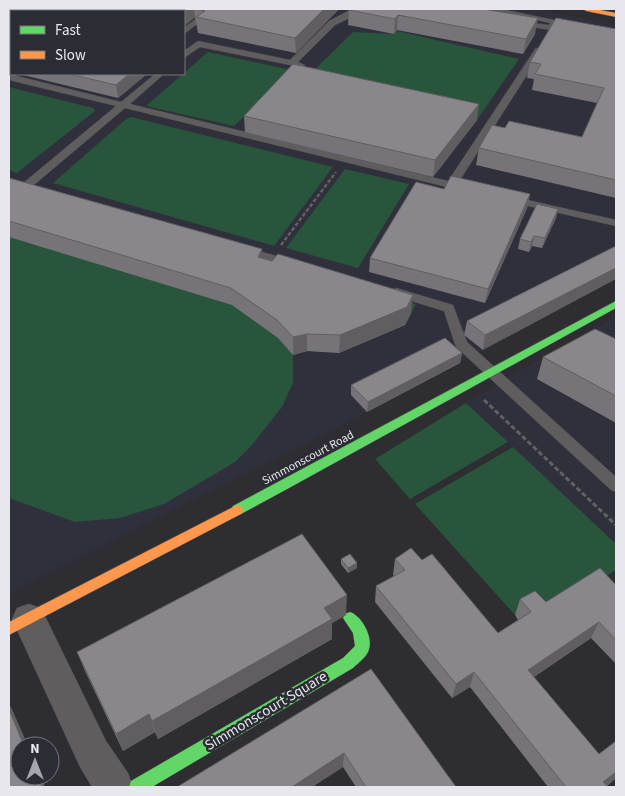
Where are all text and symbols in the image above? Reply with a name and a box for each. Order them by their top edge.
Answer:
legend [10,10,185,75]
text: Fast [55,20,81,41]
text: Slow [55,45,86,66]
street label: Simmonscourt Road [259,427,357,489]
street label: Simmonscourt Square [201,666,331,756]
north arrow [10,736,60,786]
text: N [30,739,40,759]

